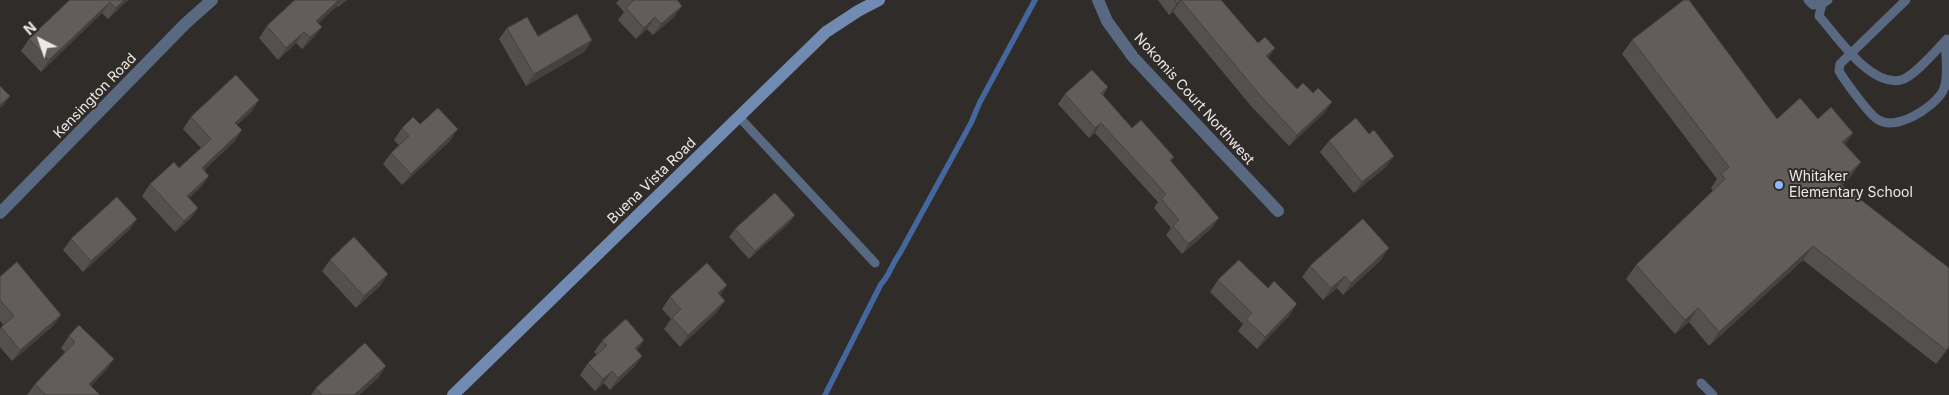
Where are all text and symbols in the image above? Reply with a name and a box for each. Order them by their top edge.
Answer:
north arrow [15,15,65,65]
text: N [20,18,39,38]
street label: Nokomis Court Northwest [1130,30,1258,168]
street label: Kensington Road [50,50,140,142]
street label: Buena Vista Road [604,135,700,227]
place label: Whitaker Elementary School [1789,169,1913,202]
marker: Whitaker Elementary School [1773,179,1785,191]

